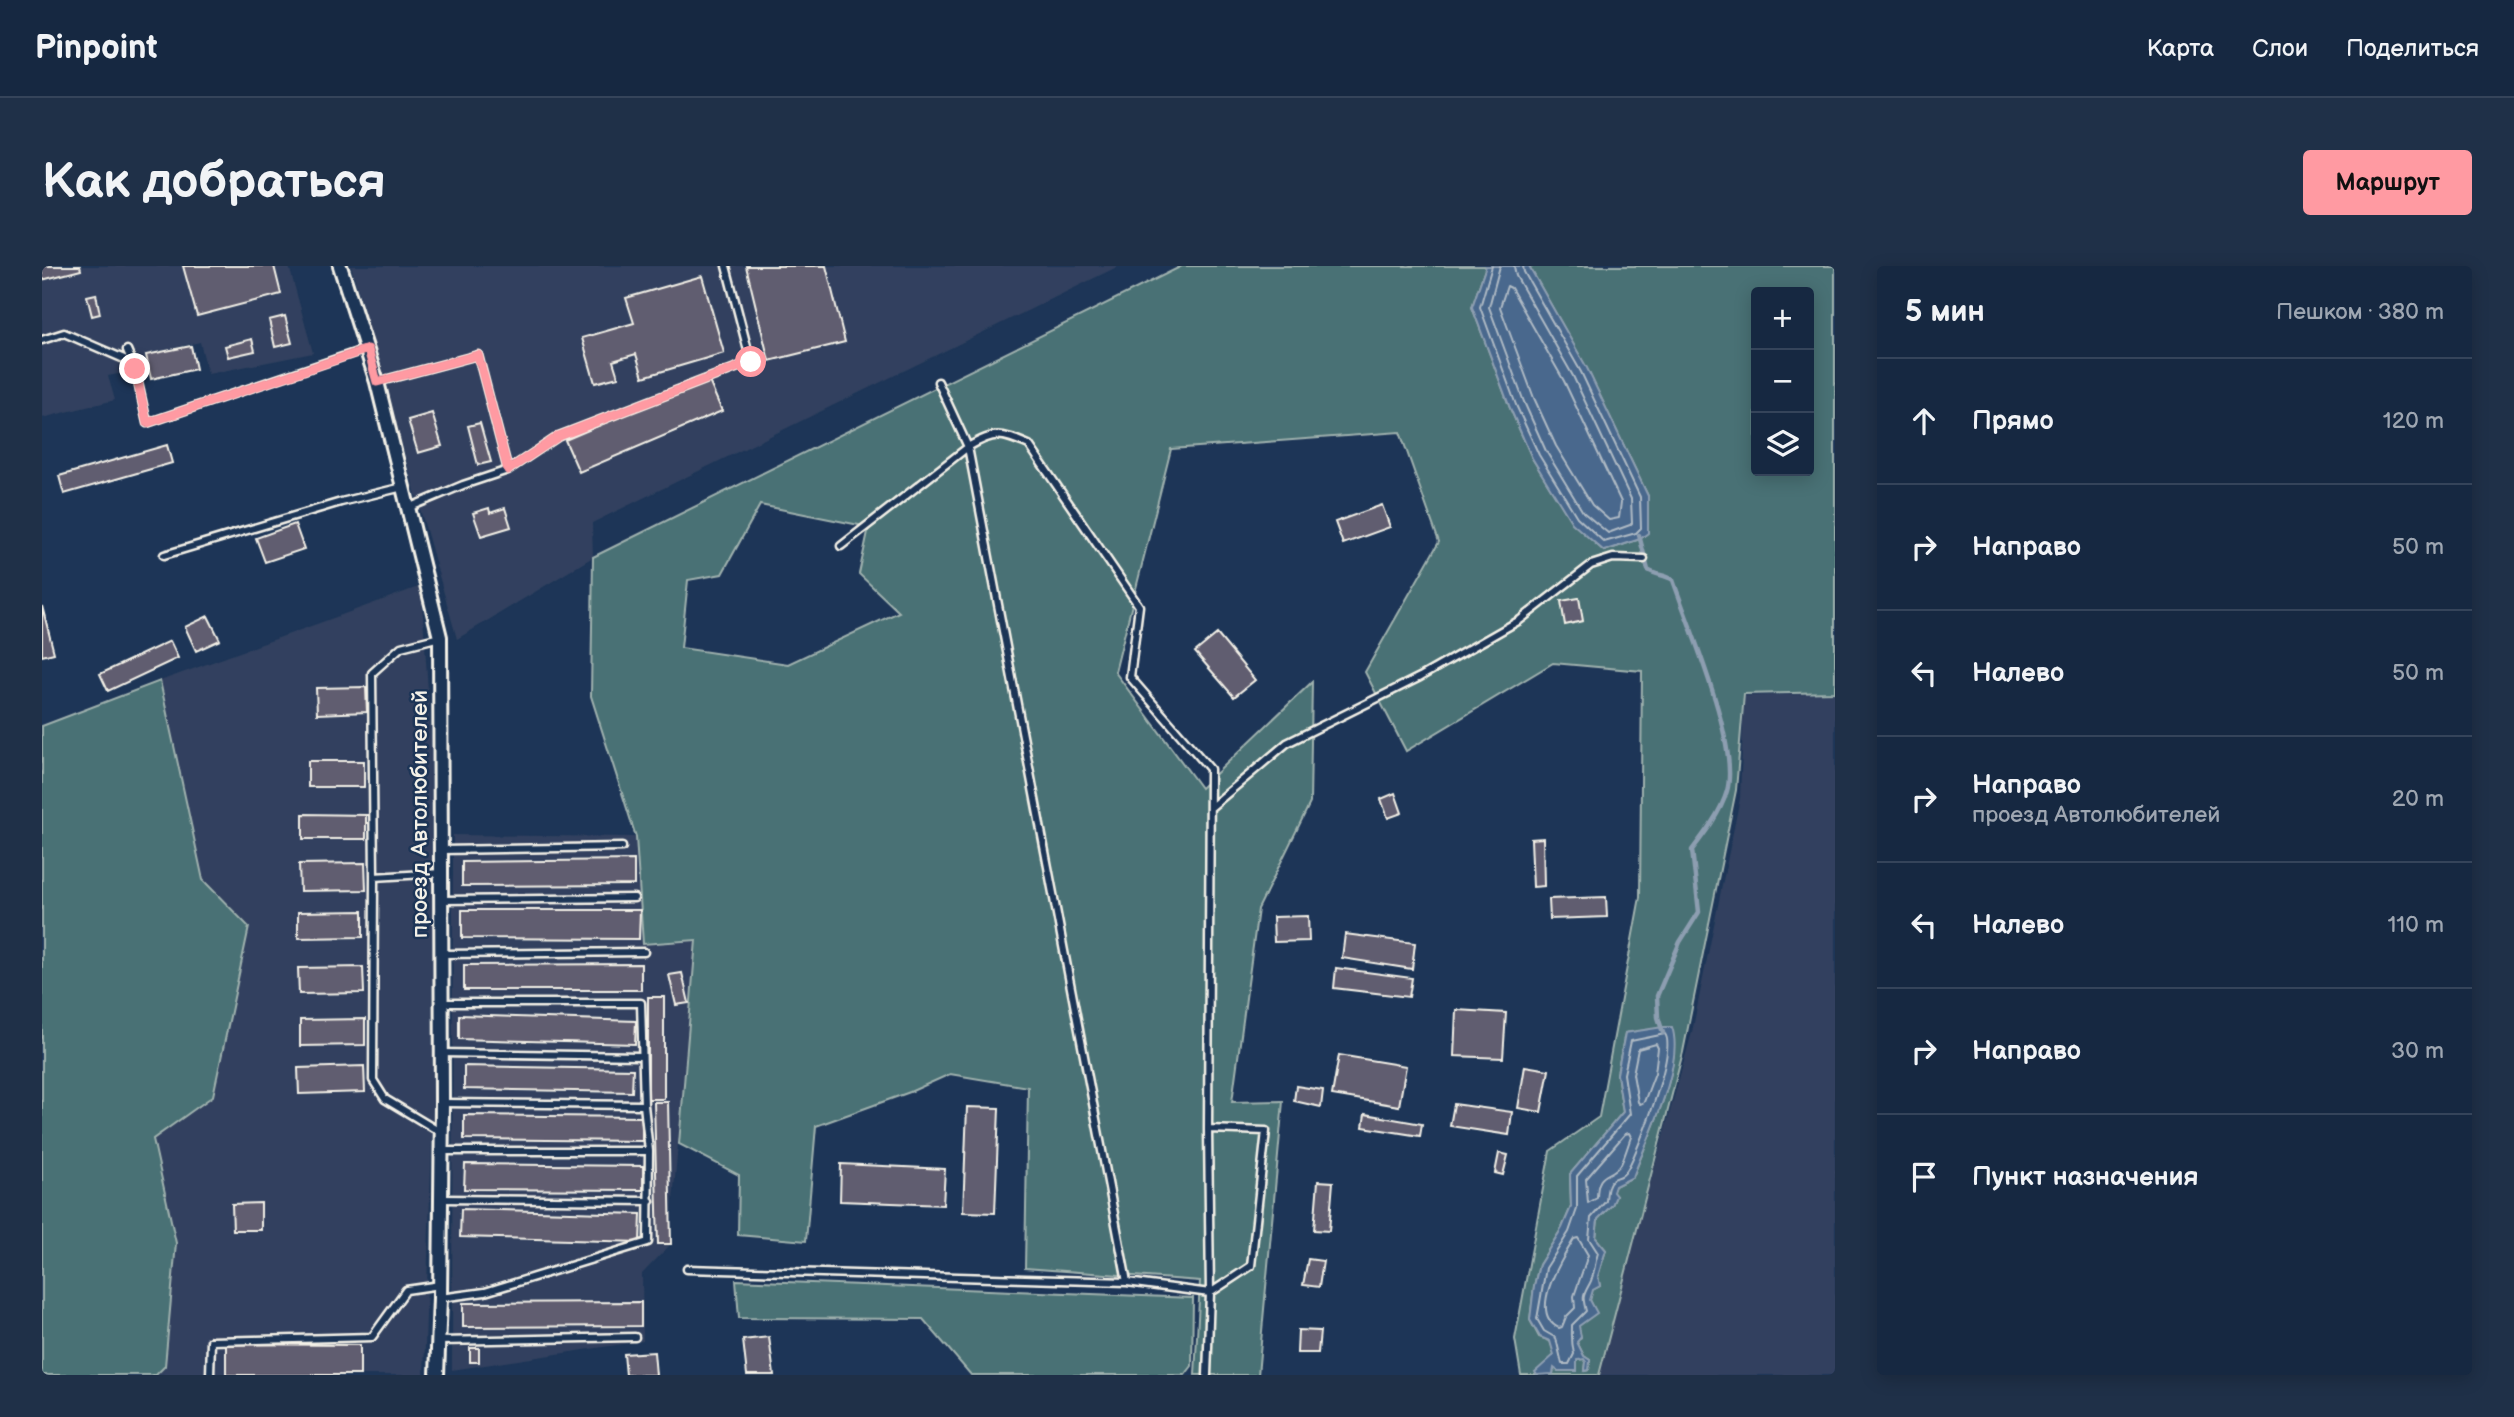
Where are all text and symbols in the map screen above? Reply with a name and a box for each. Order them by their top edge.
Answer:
text: Pinpoint [35,28,157,68]
text: Карта [2147,34,2214,63]
text: Слои [2252,34,2308,63]
text: Поделиться [2346,34,2479,63]
button: Маршрут [2303,150,2472,215]
text: Как добраться [42,153,386,212]
map controls [1751,287,1814,476]
button: + [1751,287,1814,350]
text: 5 мин [1905,294,1985,330]
text: Пешком · 380 m [2276,298,2444,326]
route start [735,346,766,377]
button: − [1751,350,1814,413]
route end [119,353,150,384]
icon: ahead [1905,402,1943,440]
text: Прямо [1972,406,2054,437]
text: 120 m [2383,407,2444,435]
button: layers [1751,413,1814,476]
icon: right [1905,528,1943,566]
text: Направо [1972,532,2081,563]
text: 50 m [2392,533,2444,561]
icon: left [1905,654,1943,692]
text: Налево [1972,658,2064,689]
text: 50 m [2392,659,2444,687]
street label: проезд Автолюбителей [406,690,434,938]
text: Направо [1972,770,2081,801]
icon: right [1905,780,1943,818]
text: 20 m [2392,785,2444,813]
text: проезд Автолюбителей [1972,801,2221,829]
icon: left [1905,906,1943,944]
text: Налево [1972,910,2064,941]
text: 110 m [2387,911,2444,939]
icon: right [1905,1032,1943,1070]
text: Направо [1972,1036,2081,1067]
text: 30 m [2391,1037,2444,1065]
icon: arrive [1905,1158,1943,1196]
text: Пункт назначения [1972,1162,2198,1193]

